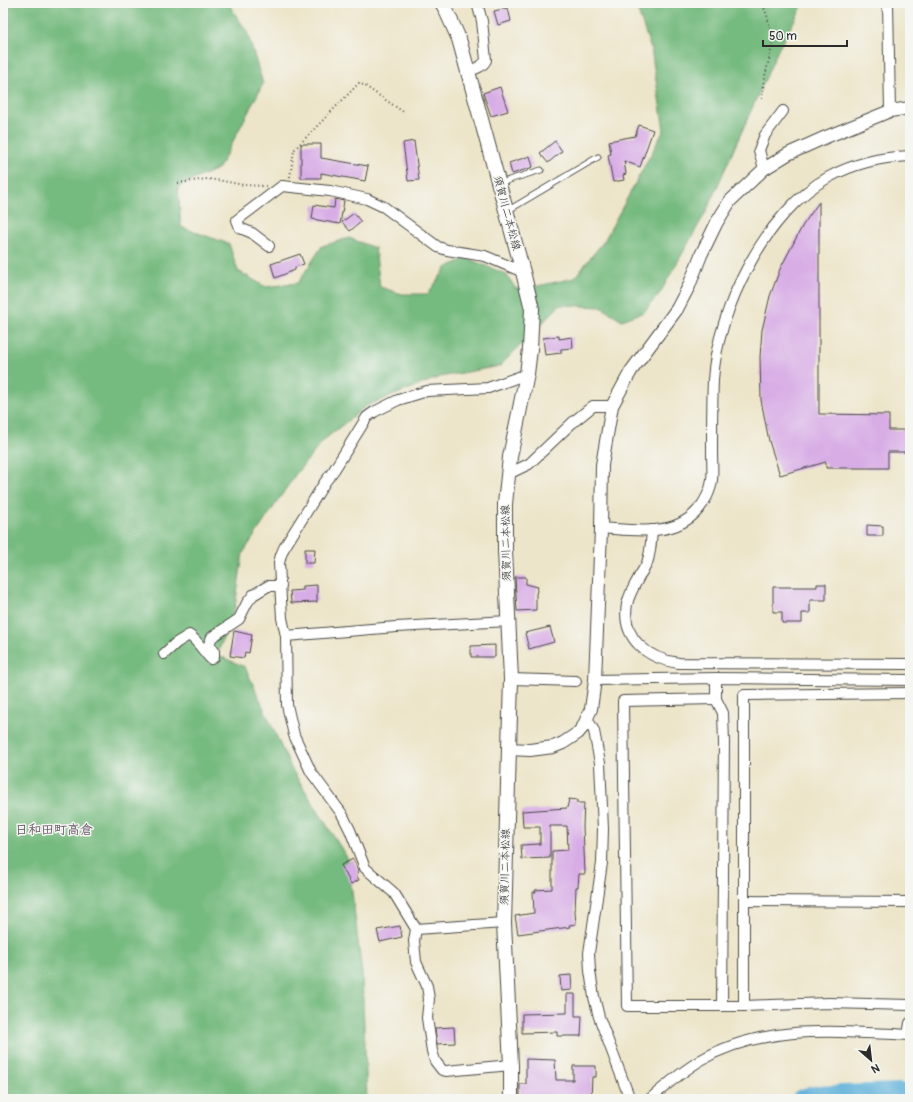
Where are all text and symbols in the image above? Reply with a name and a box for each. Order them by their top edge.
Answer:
scale bar [763,22,847,48]
text: 50 m [769,29,797,44]
street label: 須賀川二本松線 [491,174,523,252]
street label: 須賀川二本松線 [499,504,513,582]
district label: 日和田町高倉 [15,822,93,838]
street label: 須賀川二本松線 [498,828,512,906]
north arrow [851,1040,891,1080]
text: N [869,1061,882,1076]

